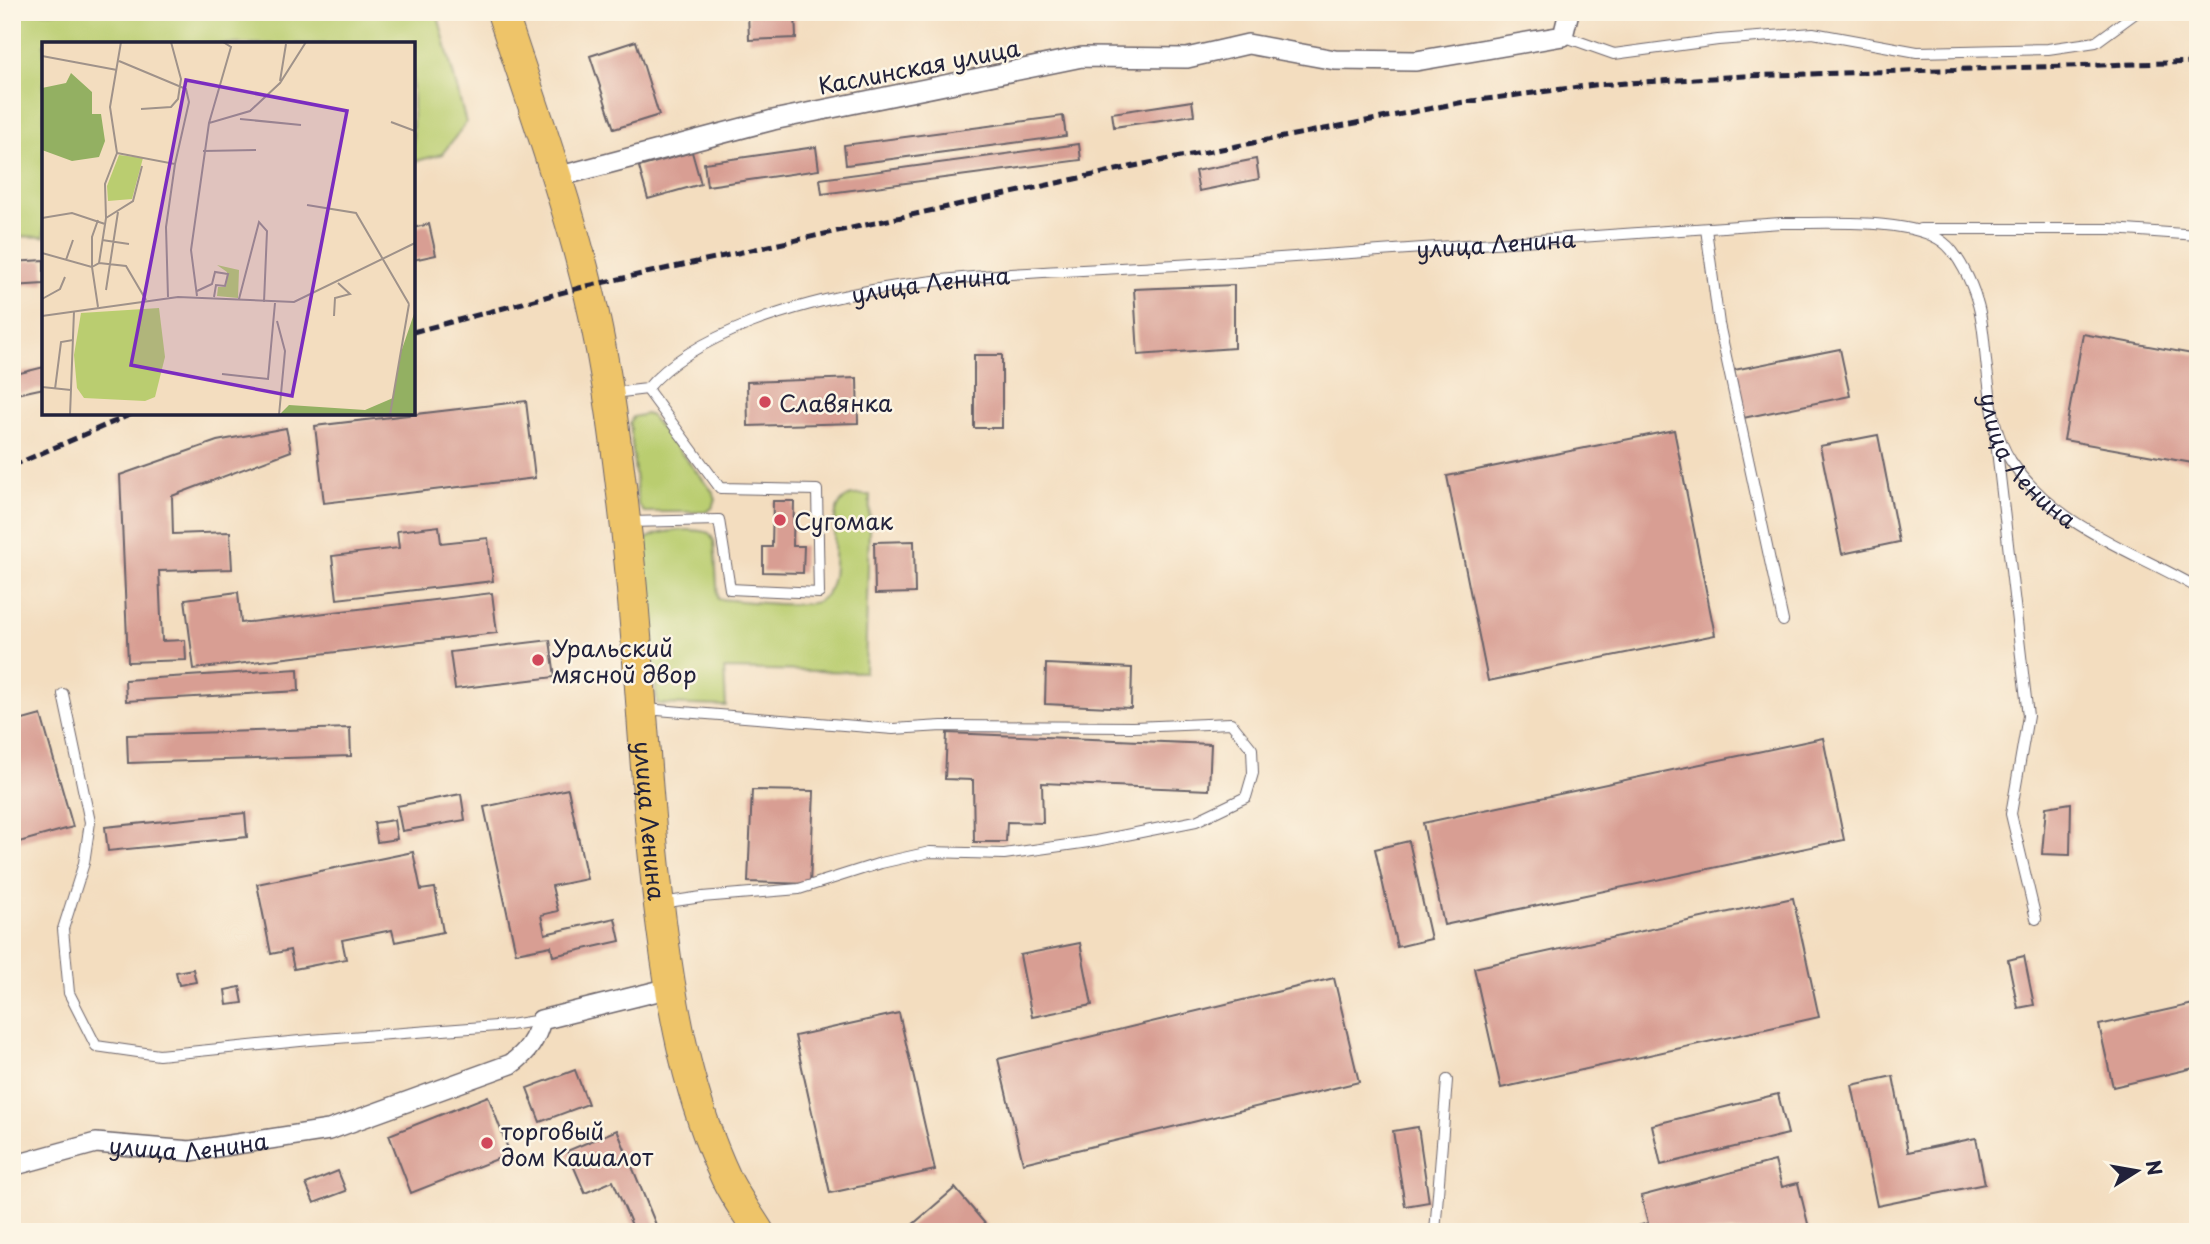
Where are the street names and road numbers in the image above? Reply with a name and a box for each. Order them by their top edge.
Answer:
street label: Каслинская улица [815,29,1023,103]
street label: улица Ленина [1415,220,1577,266]
street label: улица Ленина [848,256,1011,311]
street label: улица Ленина [1973,391,2085,536]
street label: улица Ленина [627,740,676,903]
street label: улица Ленина [108,1122,271,1169]

